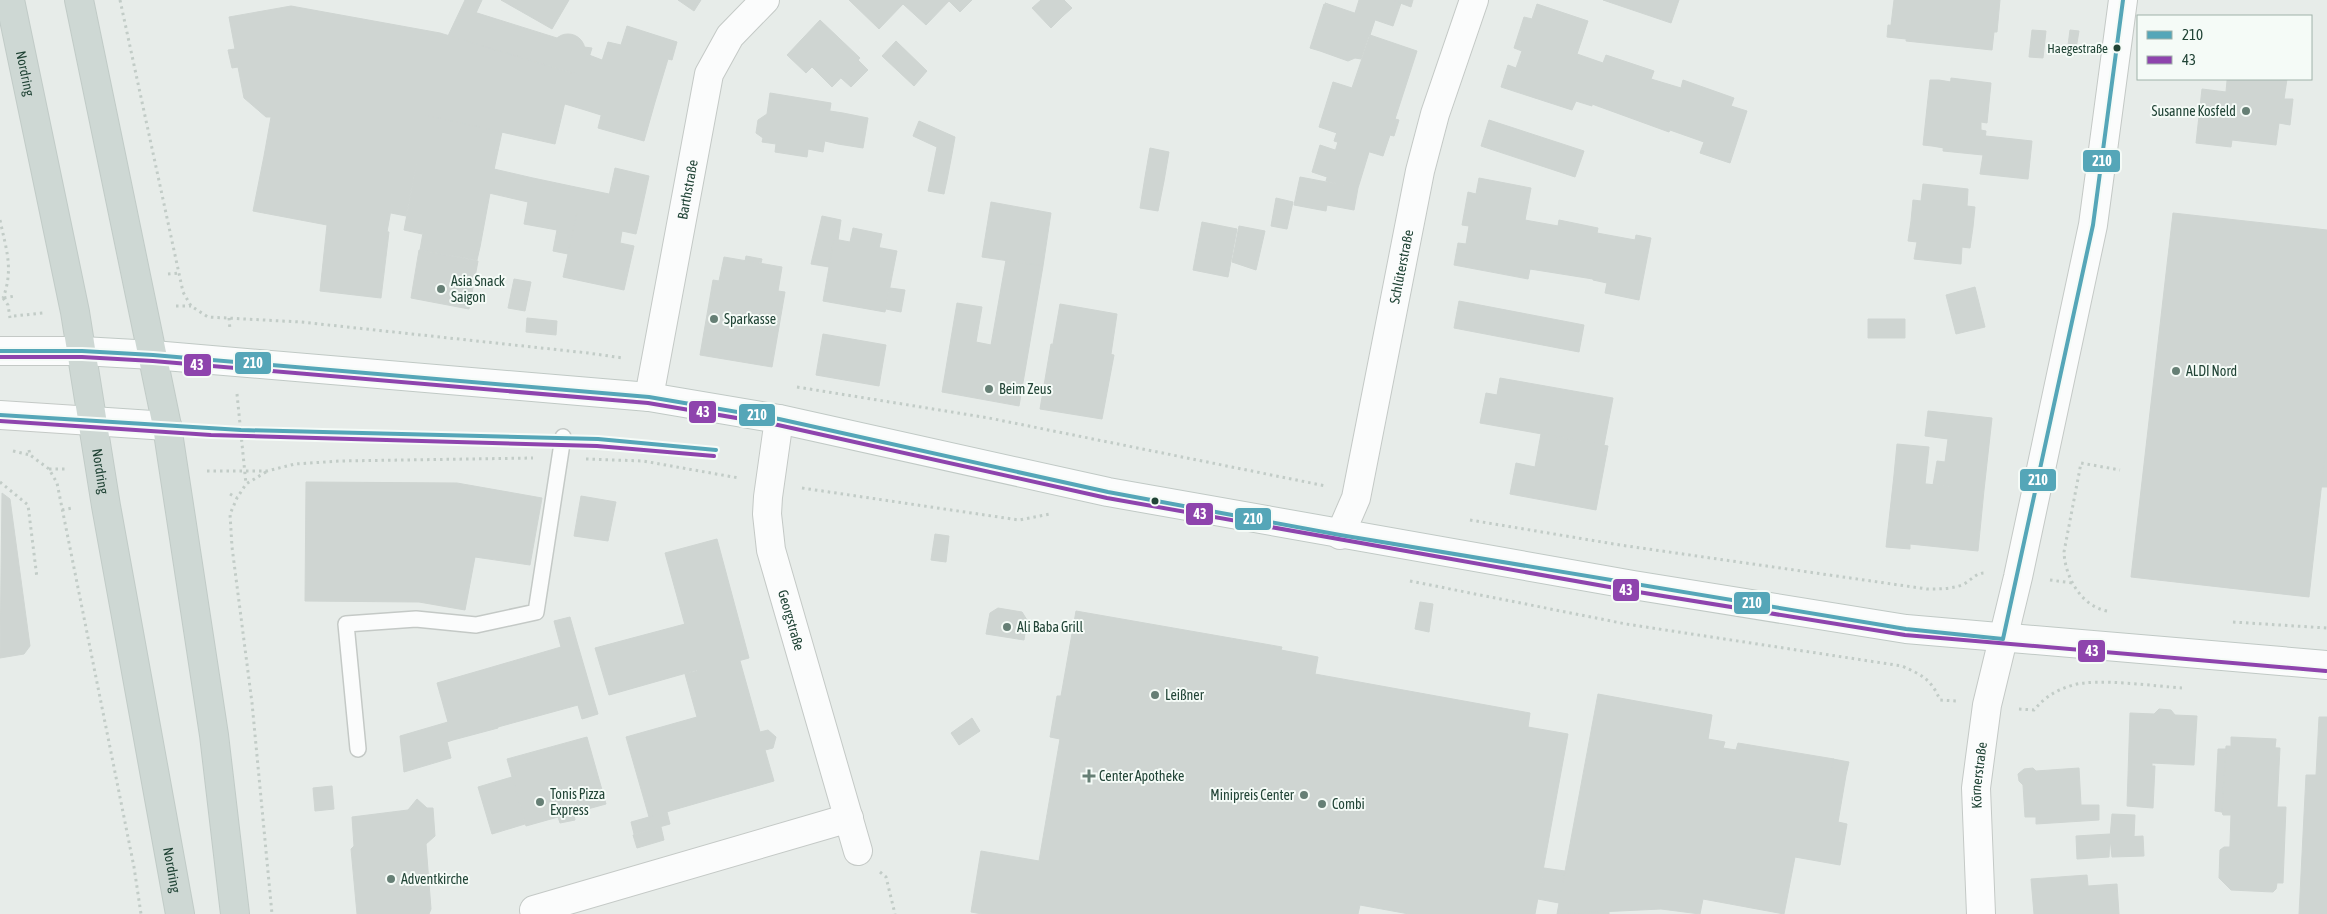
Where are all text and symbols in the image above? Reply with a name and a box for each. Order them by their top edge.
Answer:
legend [2137,15,2312,80]
text: 210 [2182,26,2203,43]
place label: Haegestraße [2047,41,2108,56]
marker: Haegestraße [2112,43,2122,53]
street label: Nordring [13,49,38,97]
text: 43 [2182,51,2196,68]
place label: Susanne Kosfeld [2152,103,2236,119]
marker: Susanne Kosfeld [2240,105,2252,117]
line badge: 210 [2082,149,2121,173]
text: 210 [2092,153,2112,169]
street label: Barthstraße [674,158,701,221]
street label: Schlüterstraße [1386,228,1416,305]
place label: Asia Snack Saigon [451,273,505,305]
marker: Asia Snack Saigon [435,283,447,295]
place label: Sparkasse [724,311,776,327]
marker: Sparkasse [708,313,720,325]
line badge: 210 [234,351,272,375]
line badge: 43 [183,353,212,377]
text: 210 [243,355,263,371]
text: 43 [189,357,204,373]
place label: ALDI Nord [2186,363,2237,379]
marker: ALDI Nord [2170,365,2182,377]
place label: Beim Zeus [999,381,1052,397]
marker: Beim Zeus [983,383,995,395]
line badge: 43 [688,400,717,424]
line badge: 210 [738,403,776,427]
text: 43 [695,404,710,420]
text: 210 [747,407,767,423]
street label: Nordring [89,447,112,495]
line badge: 210 [2019,468,2057,492]
text: 210 [2028,472,2048,488]
unlabelled marker [1150,496,1160,506]
line badge: 43 [1185,502,1214,526]
text: 43 [1192,506,1207,522]
line badge: 210 [1234,507,1272,531]
text: 210 [1243,511,1263,527]
line badge: 43 [1612,578,1640,602]
text: 43 [1618,582,1633,598]
street label: Georgstraße [775,588,808,652]
line badge: 210 [1733,591,1771,615]
text: 210 [1742,595,1762,611]
place label: Ali Baba Grill [1017,619,1083,635]
marker: Ali Baba Grill [1001,621,1013,633]
line badge: 43 [2077,639,2106,663]
text: 43 [2084,643,2099,659]
place label: Leißner [1165,687,1205,703]
marker: Leißner [1149,689,1161,701]
street label: Körnerstraße [1968,741,1990,809]
place label: Center Apotheke [1099,768,1184,784]
marker: Center Apotheke [1083,770,1095,782]
place label: Tonis Pizza Express [550,786,605,818]
place label: Minipreis Center [1210,787,1295,803]
marker: Minipreis Center [1298,789,1310,801]
marker: Tonis Pizza Express [534,796,546,808]
place label: Combi [1332,796,1365,812]
marker: Combi [1316,798,1328,810]
street label: Nordring [160,846,184,894]
place label: Adventkirche [401,871,469,887]
marker: Adventkirche [385,873,397,885]

